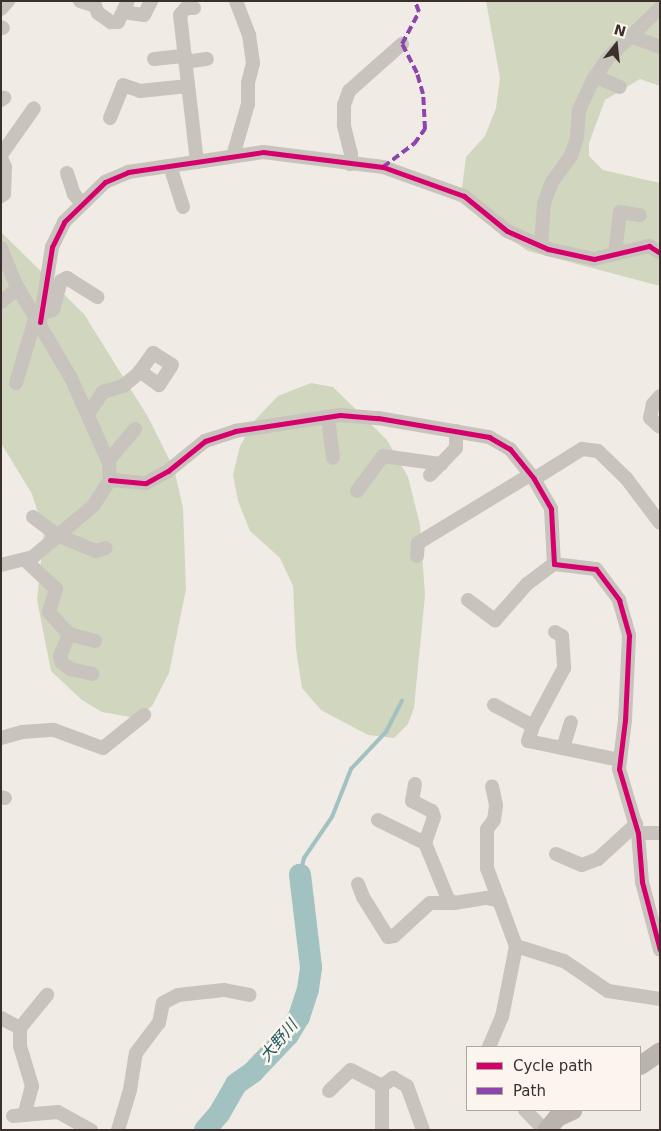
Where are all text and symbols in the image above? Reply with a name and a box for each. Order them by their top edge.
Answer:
north arrow [591,20,641,70]
text: N [612,21,628,40]
water label: 大野川 [256,1016,302,1066]
legend [466,1046,641,1111]
text: Cycle path [513,1057,593,1075]
text: Path [513,1082,546,1100]

